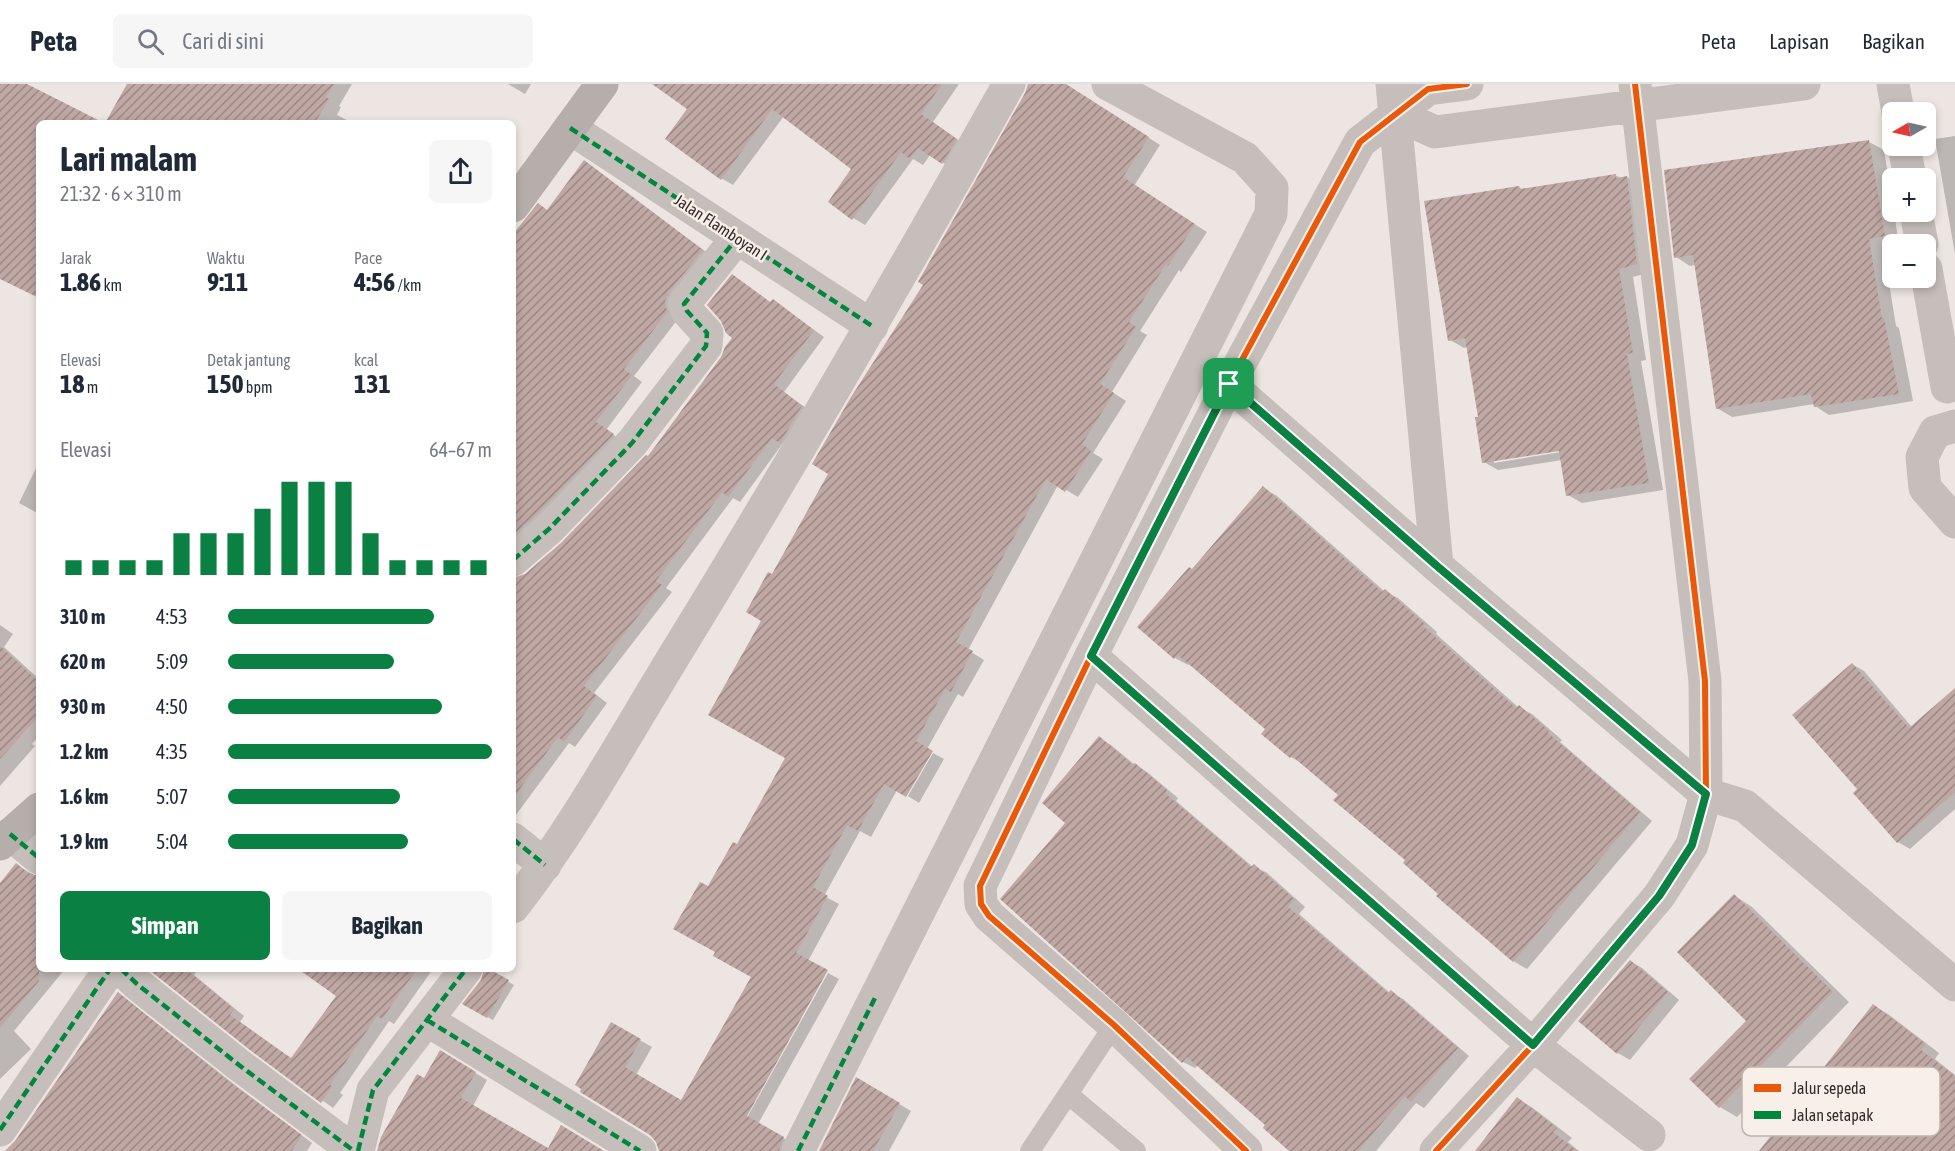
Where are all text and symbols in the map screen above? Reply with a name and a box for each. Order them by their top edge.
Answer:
search box [113,14,533,68]
text: Peta [30,25,77,57]
icon: search [134,25,167,58]
text: Cari di sini [182,28,264,54]
text: Peta [1701,29,1736,53]
text: Lapisan [1769,29,1829,53]
text: Bagikan [1862,29,1925,53]
north arrow [1882,102,1936,156]
map controls [1882,102,1936,288]
text: Lari malam [60,140,197,178]
button: share [429,140,492,203]
button: + [1882,168,1936,222]
text: 21:32 · 6 × 310 m [60,182,182,205]
street label: Jalan Flamboyan I [671,190,771,264]
button: − [1882,234,1936,288]
text: Jarak [60,249,91,267]
text: Waktu [207,249,245,267]
text: Pace [354,249,382,267]
text: 1.86 [60,267,101,297]
text: 9:11 [207,267,248,297]
text: 4:56 [354,267,395,297]
text: km [101,276,122,294]
text: /km [395,276,421,294]
text: Elevasi [60,351,101,369]
text: Detak jantung [207,351,290,369]
text: kcal [354,351,378,369]
pin [1203,358,1254,409]
icon: arrive [1212,367,1245,400]
text: 18 [60,369,84,399]
text: 150 [207,369,244,399]
text: 131 [354,369,391,399]
text: m [84,378,98,396]
text: bpm [244,378,273,396]
text: Elevasi [60,438,112,461]
text: 64–67 m [429,438,492,461]
text: 310 m [60,605,105,628]
text: 4:53 [156,605,188,628]
text: 620 m [60,650,105,673]
text: 5:09 [156,650,188,673]
text: 930 m [60,695,105,718]
text: 4:50 [156,695,188,718]
text: 1.2 km [60,740,108,763]
text: 4:35 [156,740,188,763]
text: 1.6 km [60,785,108,808]
text: 5:07 [156,785,188,808]
text: 1.9 km [60,830,108,853]
text: 5:04 [156,830,188,853]
button: Simpan [60,891,270,960]
button: Bagikan [282,891,492,960]
legend [1742,1067,1940,1136]
text: Jalur sepeda [1792,1079,1866,1098]
text: Jalan setapak [1792,1106,1873,1125]

